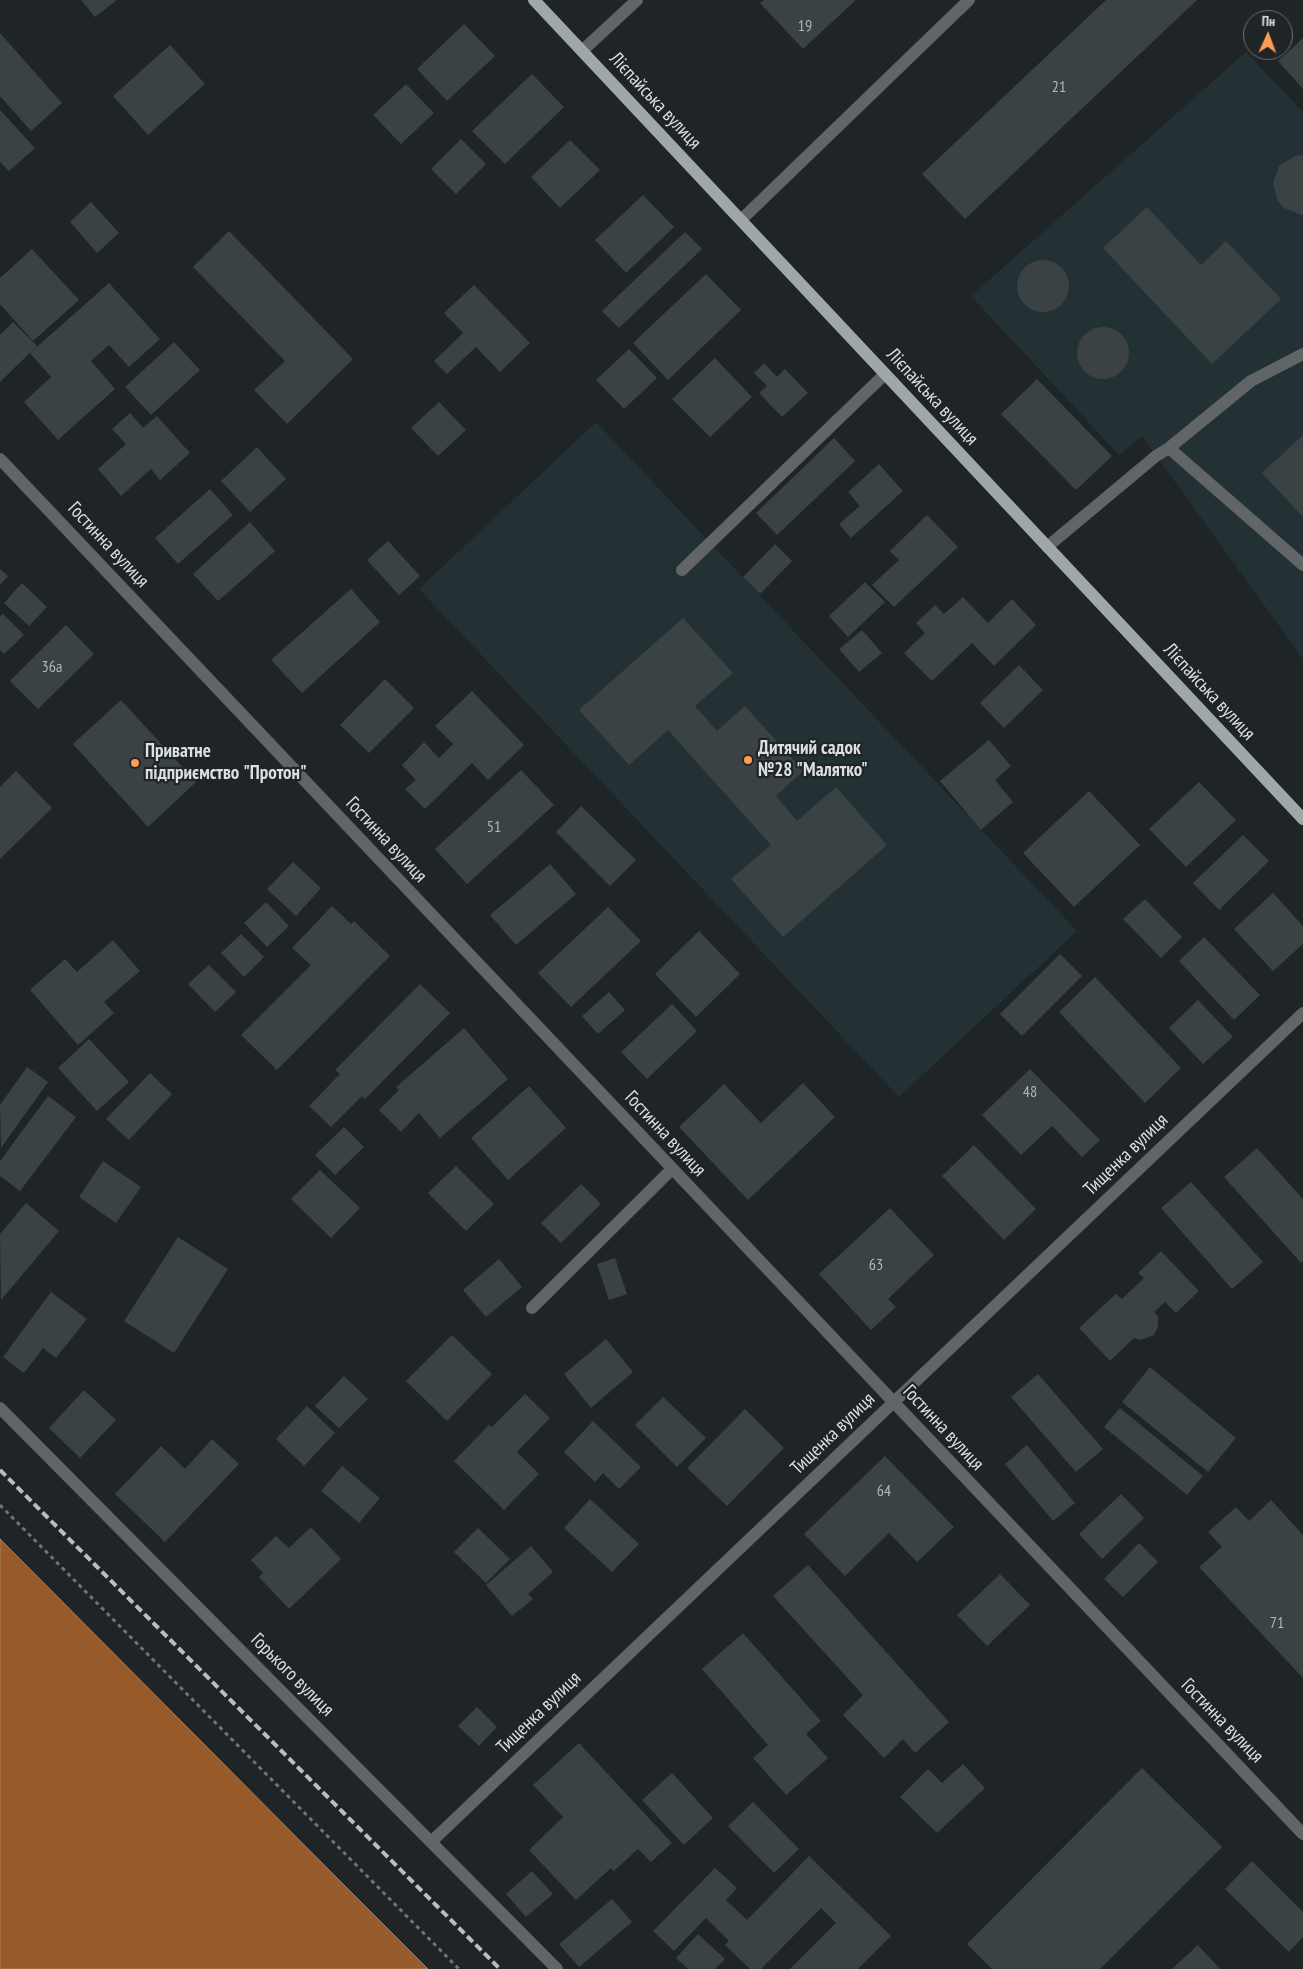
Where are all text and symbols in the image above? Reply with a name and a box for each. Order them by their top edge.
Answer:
north arrow [1243,10,1293,60]
text: Пн [1261,12,1276,30]
house number: 19 [798,16,812,36]
street label: Лієпайська вулиця [604,48,706,154]
house number: 21 [1052,77,1066,97]
street label: Лієпайська вулиця [881,344,983,450]
street label: Гостинна вулиця [63,497,153,593]
street label: Лієпайська вулиця [1158,639,1260,745]
house number: 36а [42,657,62,677]
place label: Дитячий садок №28 "Малятко" [758,738,868,782]
place label: Приватне підприємство "Протон" [145,741,307,785]
marker: Дитячий садок №28 "Малятко" [742,754,754,766]
marker: Приватне підприємство "Протон" [129,757,141,769]
street label: Гостинна вулиця [341,792,431,888]
house number: 51 [487,817,501,837]
house number: 48 [1023,1082,1037,1102]
street label: Гостинна вулиця [620,1086,710,1182]
street label: Тищенка вулиця [1079,1109,1173,1201]
house number: 63 [869,1255,883,1275]
street label: Гостинна вулиця [898,1380,988,1476]
street label: Тищенка вулиця [786,1388,880,1480]
house number: 64 [877,1481,891,1501]
house number: 71 [1270,1613,1284,1633]
street label: Горького вулиця [246,1629,338,1721]
street label: Тищенка вулиця [492,1667,586,1759]
street label: Гостинна вулиця [1176,1674,1268,1768]

